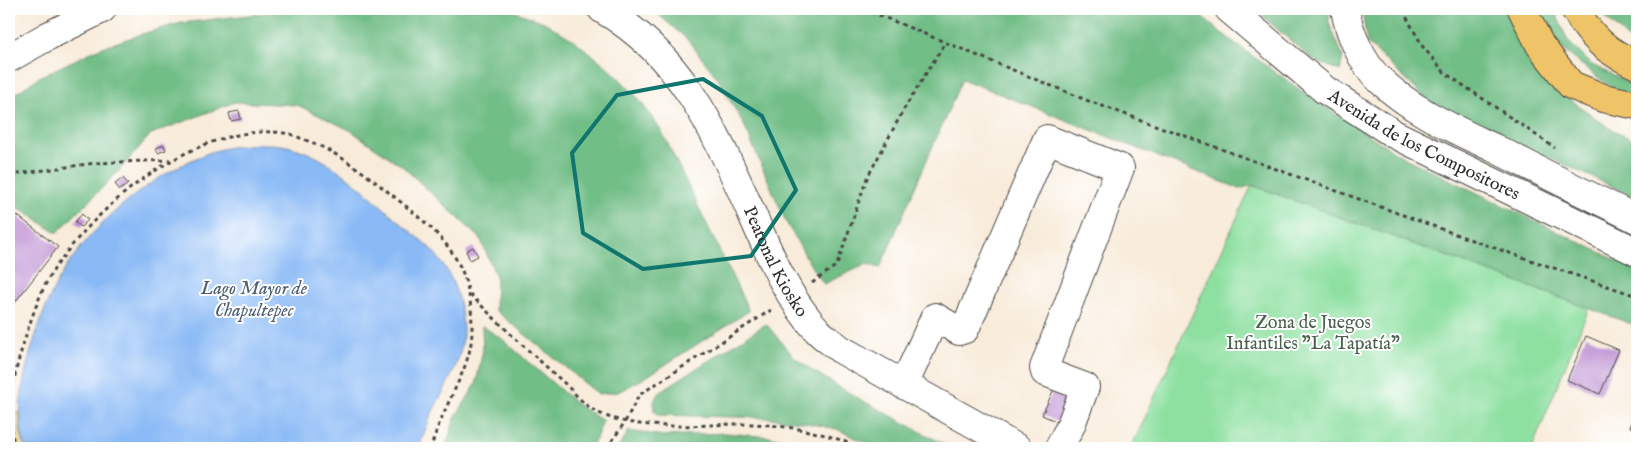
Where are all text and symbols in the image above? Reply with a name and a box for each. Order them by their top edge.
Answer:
street label: Avenida de los Compositores [1322,84,1523,206]
street label: Peatonal Kiosko [737,203,813,323]
water label: Lago Mayor de Chapultepec [200,277,308,323]
park label: Zona de Juegos Infantiles "La Tapatía" [1226,312,1400,356]

